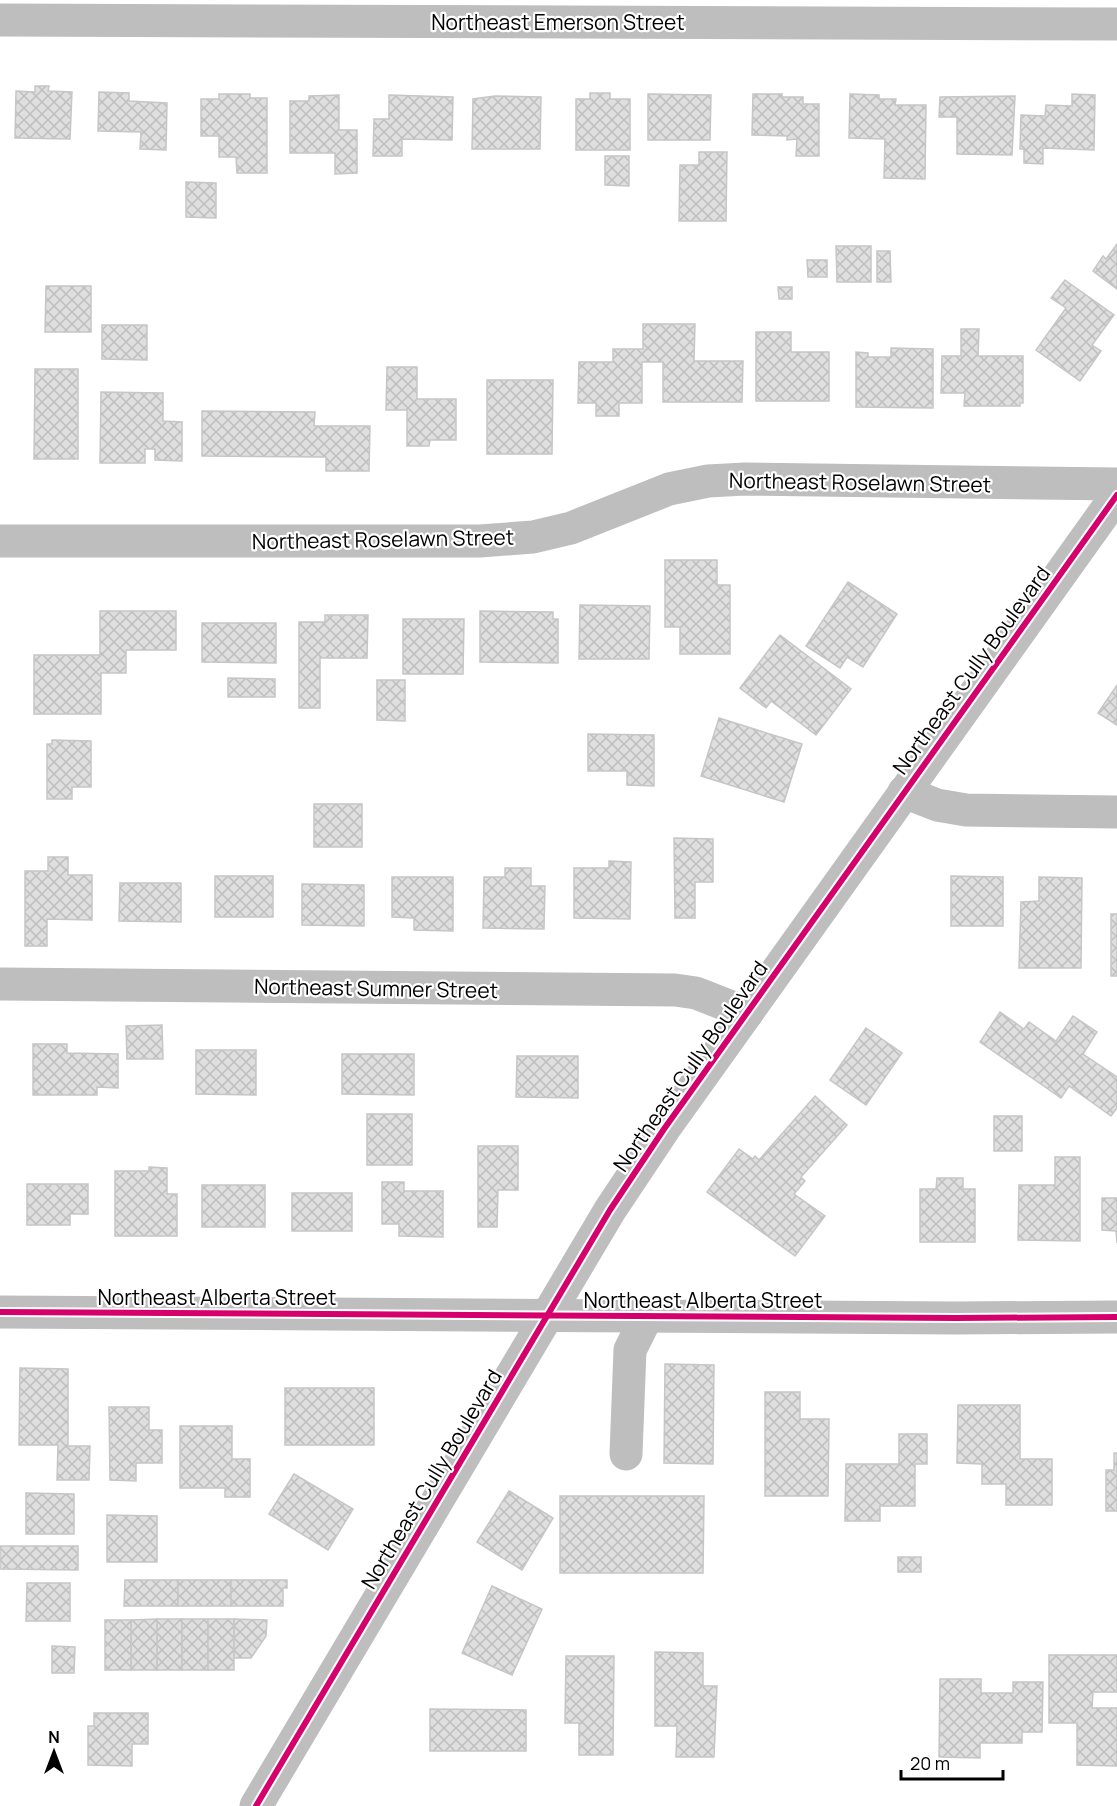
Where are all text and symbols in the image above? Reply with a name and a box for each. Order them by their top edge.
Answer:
street label: Northeast Emerson Street [431,8,685,36]
street label: Northeast Roselawn Street [729,466,991,498]
street label: Northeast Roselawn Street [252,523,514,555]
street label: Northeast Cully Boulevard [886,560,1056,780]
street label: Northeast Cully Boulevard [606,955,774,1177]
street label: Northeast Sumner Street [254,972,498,1004]
street label: Northeast Alberta Street [97,1283,337,1311]
street label: Northeast Alberta Street [583,1286,823,1314]
street label: Northeast Cully Boulevard [354,1364,508,1594]
north arrow [24,1722,84,1782]
text: N [48,1726,60,1748]
scale bar [901,1743,1003,1781]
text: 20 m [910,1751,950,1775]

